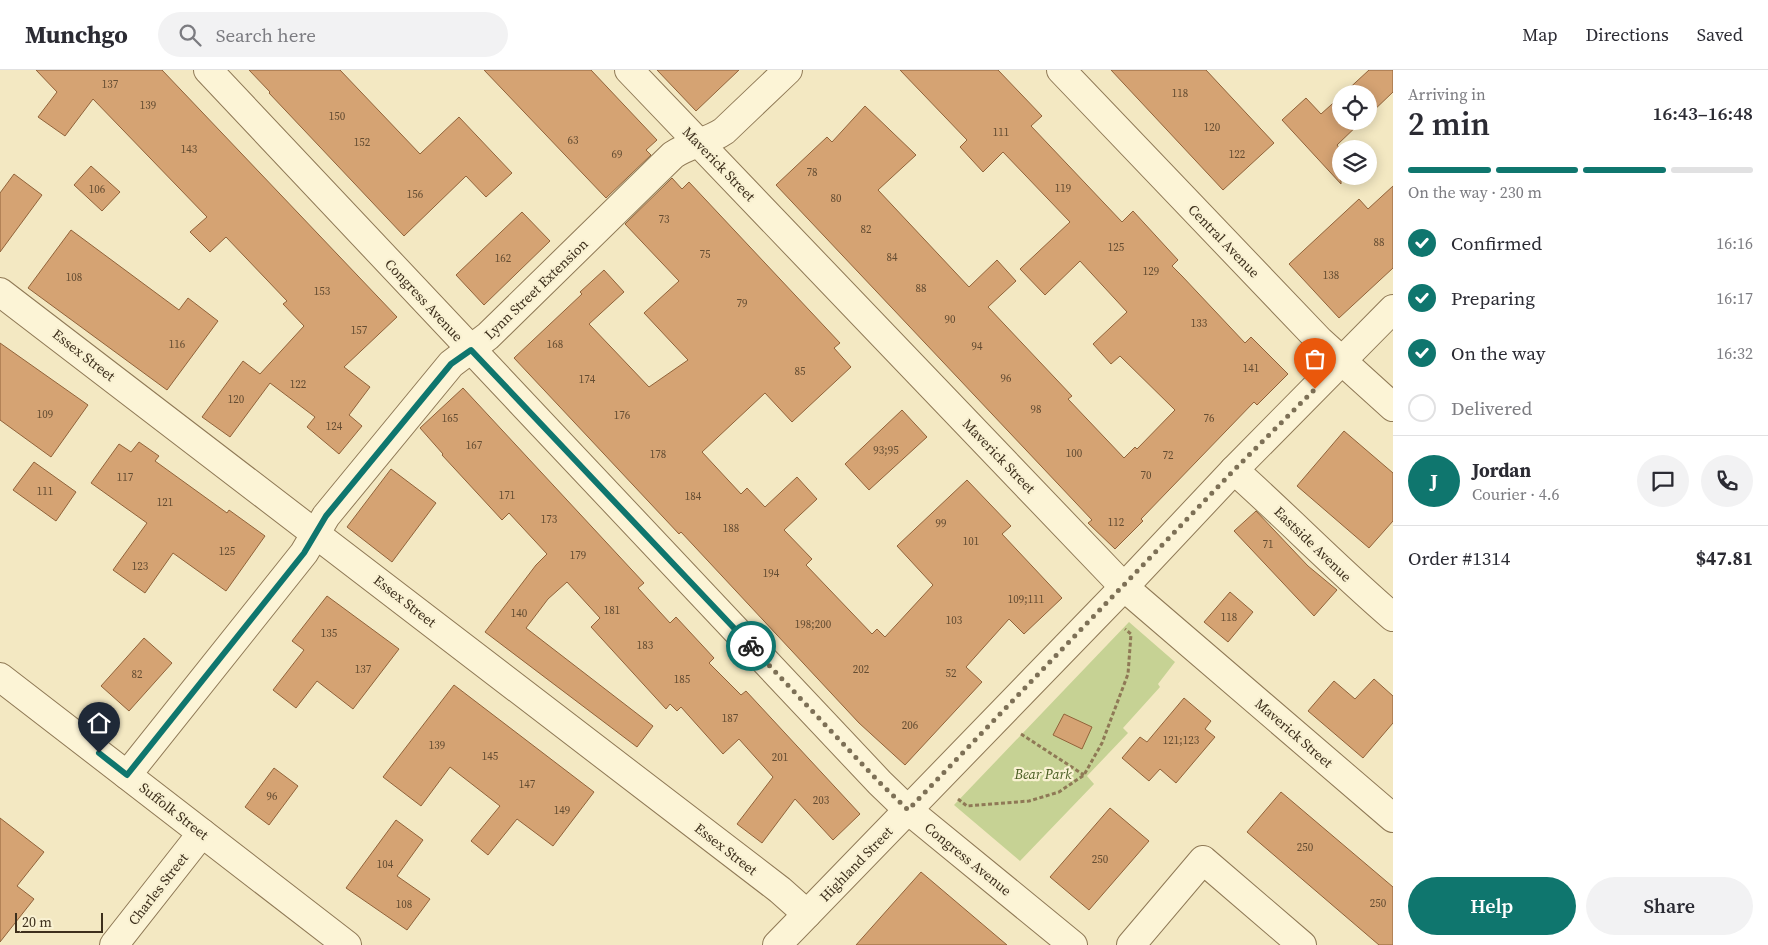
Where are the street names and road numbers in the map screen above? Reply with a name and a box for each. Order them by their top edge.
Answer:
street label: Maverick Street [678,122,760,206]
street label: Central Avenue [1184,200,1264,282]
street label: Lynn Street Extension [480,234,593,344]
street label: Congress Avenue [380,254,468,346]
street label: Essex Street [48,324,120,386]
street label: Maverick Street [958,414,1040,498]
street label: Eastside Avenue [1270,502,1356,586]
street label: Essex Street [369,570,441,632]
street label: Maverick Street [1251,694,1338,773]
street label: Suffolk Street [135,778,213,845]
street label: Essex Street [690,818,762,880]
street label: Congress Avenue [920,818,1016,900]
street label: Highland Street [815,822,897,906]
street label: Charles Street [123,848,193,929]

